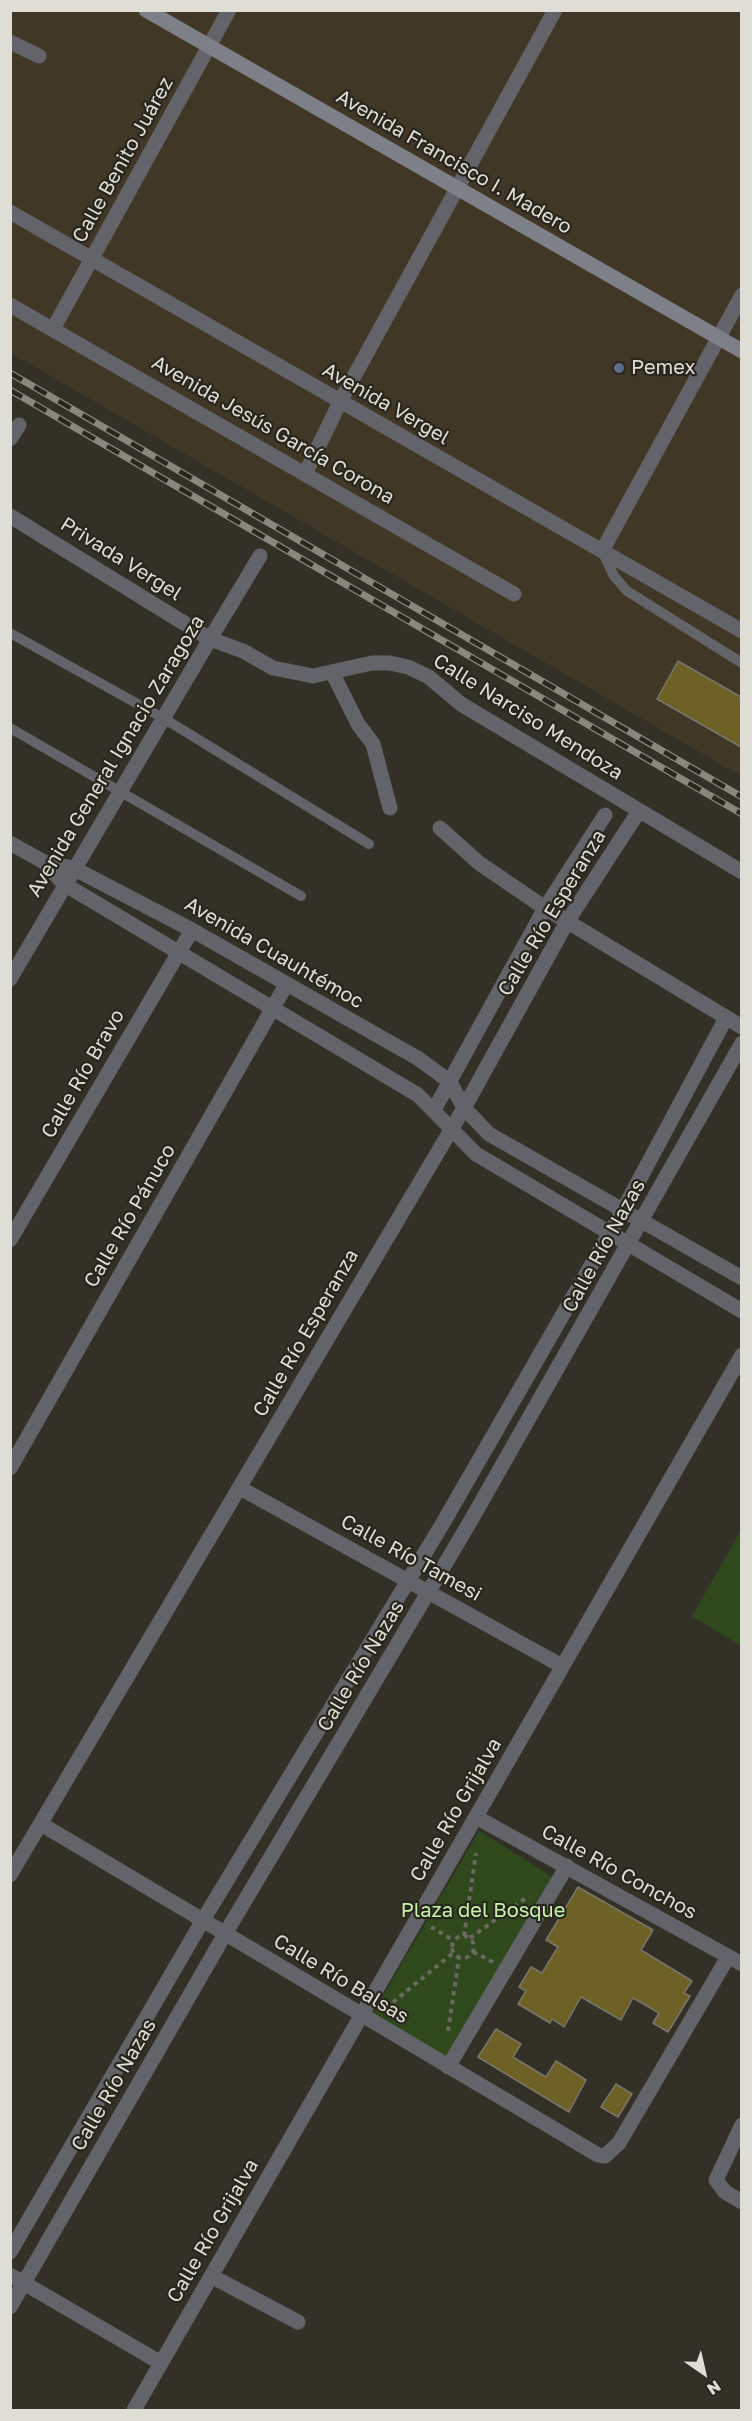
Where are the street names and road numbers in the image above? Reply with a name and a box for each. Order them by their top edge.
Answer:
street label: Calle Benito Juárez [67,73,179,247]
street label: Avenida Francisco I. Madero [332,85,576,239]
street label: Avenida Jesús García Corona [147,351,399,509]
street label: Avenida Vergel [318,358,454,450]
street label: Privada Vergel [56,512,186,606]
street label: Avenida General Ignacio Zaragoza [22,611,210,901]
street label: Calle Narciso Mendoza [429,649,627,785]
street label: Calle Río Esperanza [493,826,611,1000]
street label: Avenida Cuauhtémoc [180,892,368,1014]
street label: Calle Río Bravo [36,1005,130,1143]
street label: Calle Río Pánuco [79,1140,181,1292]
street label: Calle Río Nazas [557,1175,651,1317]
street label: Calle Río Esperanza [248,1245,364,1421]
street label: Calle Río Tamesi [336,1509,486,1607]
street label: Calle Río Nazas [312,1596,410,1736]
street label: Calle Río Grijalva [405,1734,507,1886]
street label: Calle Río Conchos [537,1819,701,1925]
street label: Calle Río Balsas [269,1929,413,2029]
street label: Calle Río Nazas [66,2015,162,2155]
street label: Calle Río Grijalva [162,2155,264,2307]

